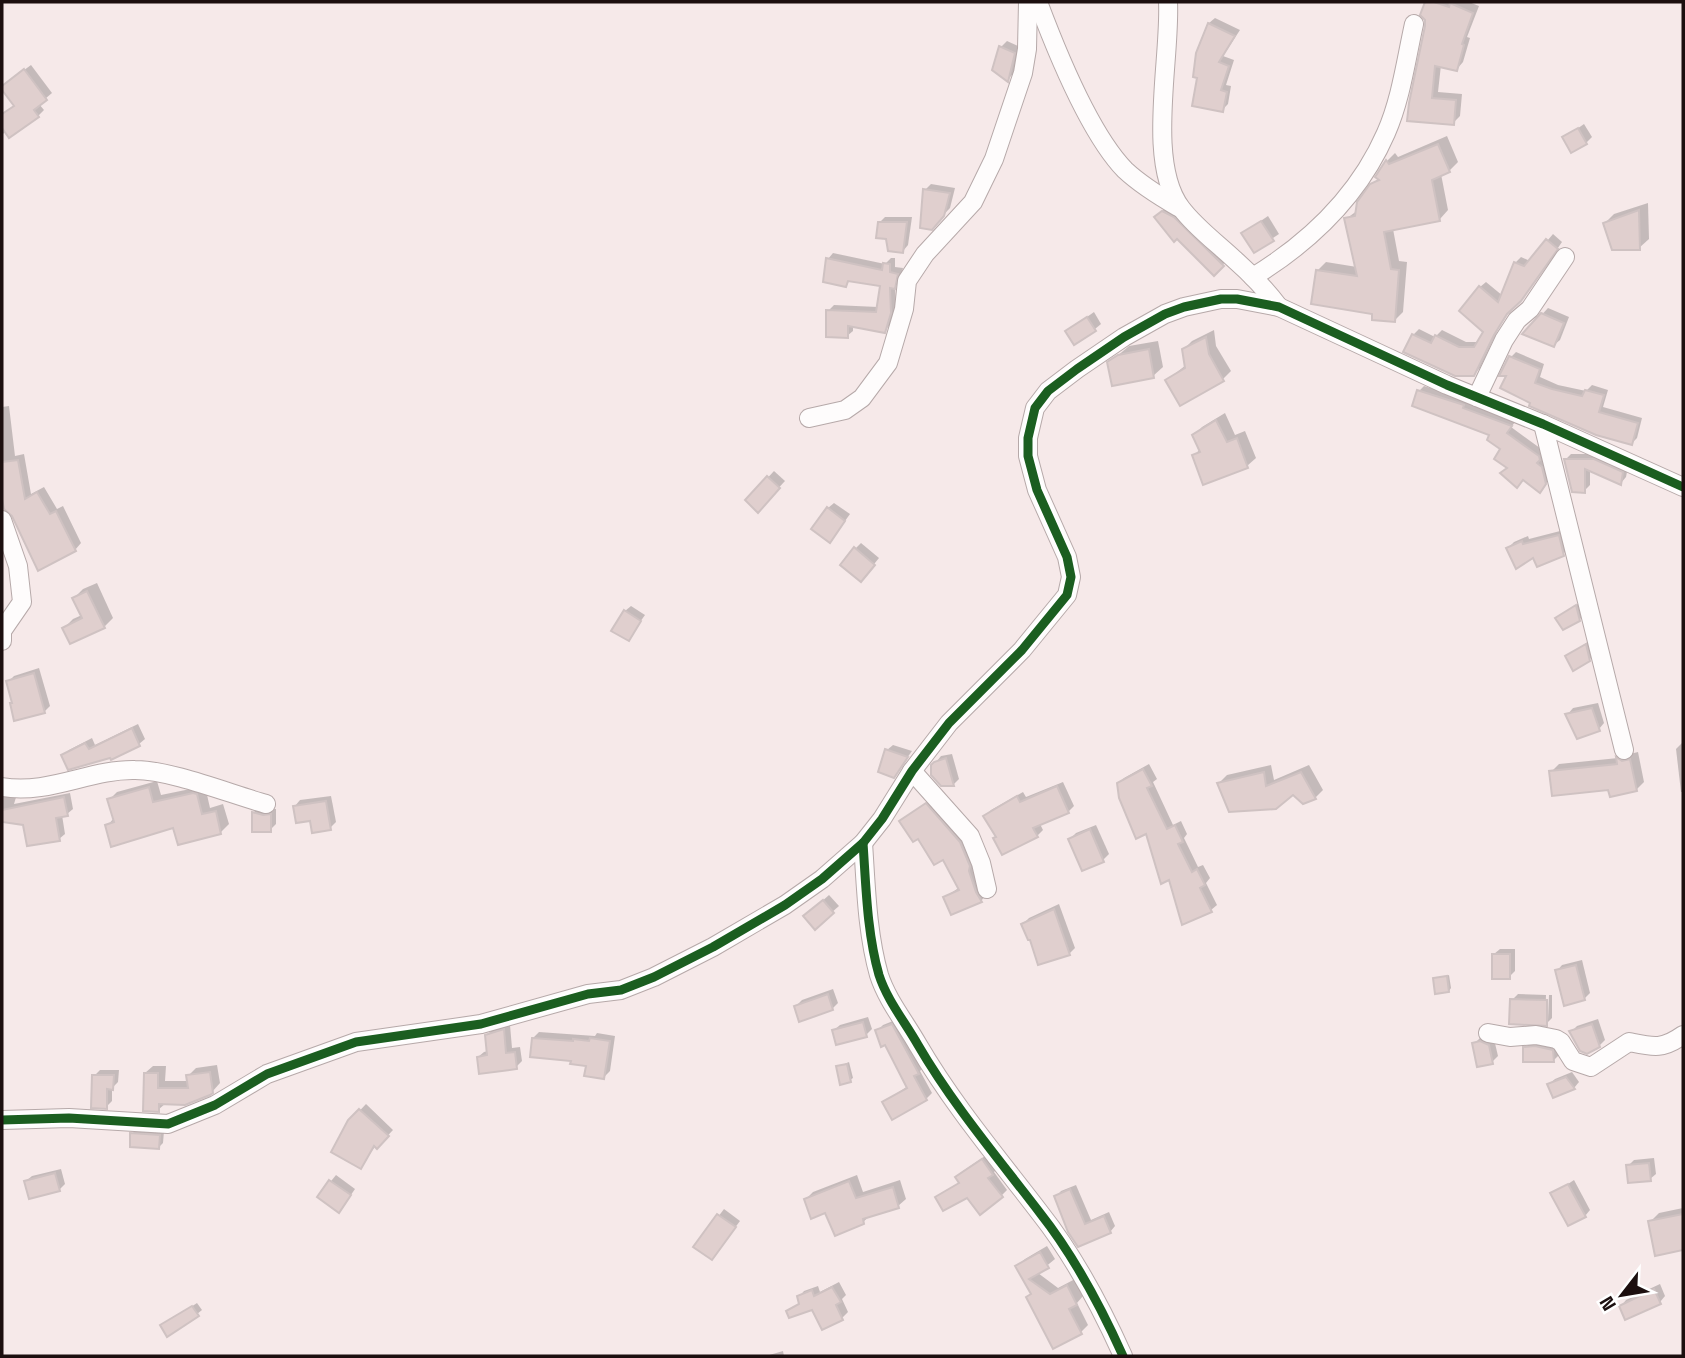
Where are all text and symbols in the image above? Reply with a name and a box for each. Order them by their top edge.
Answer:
north arrow [1587,1260,1657,1330]
text: N [1594,1292,1622,1315]

